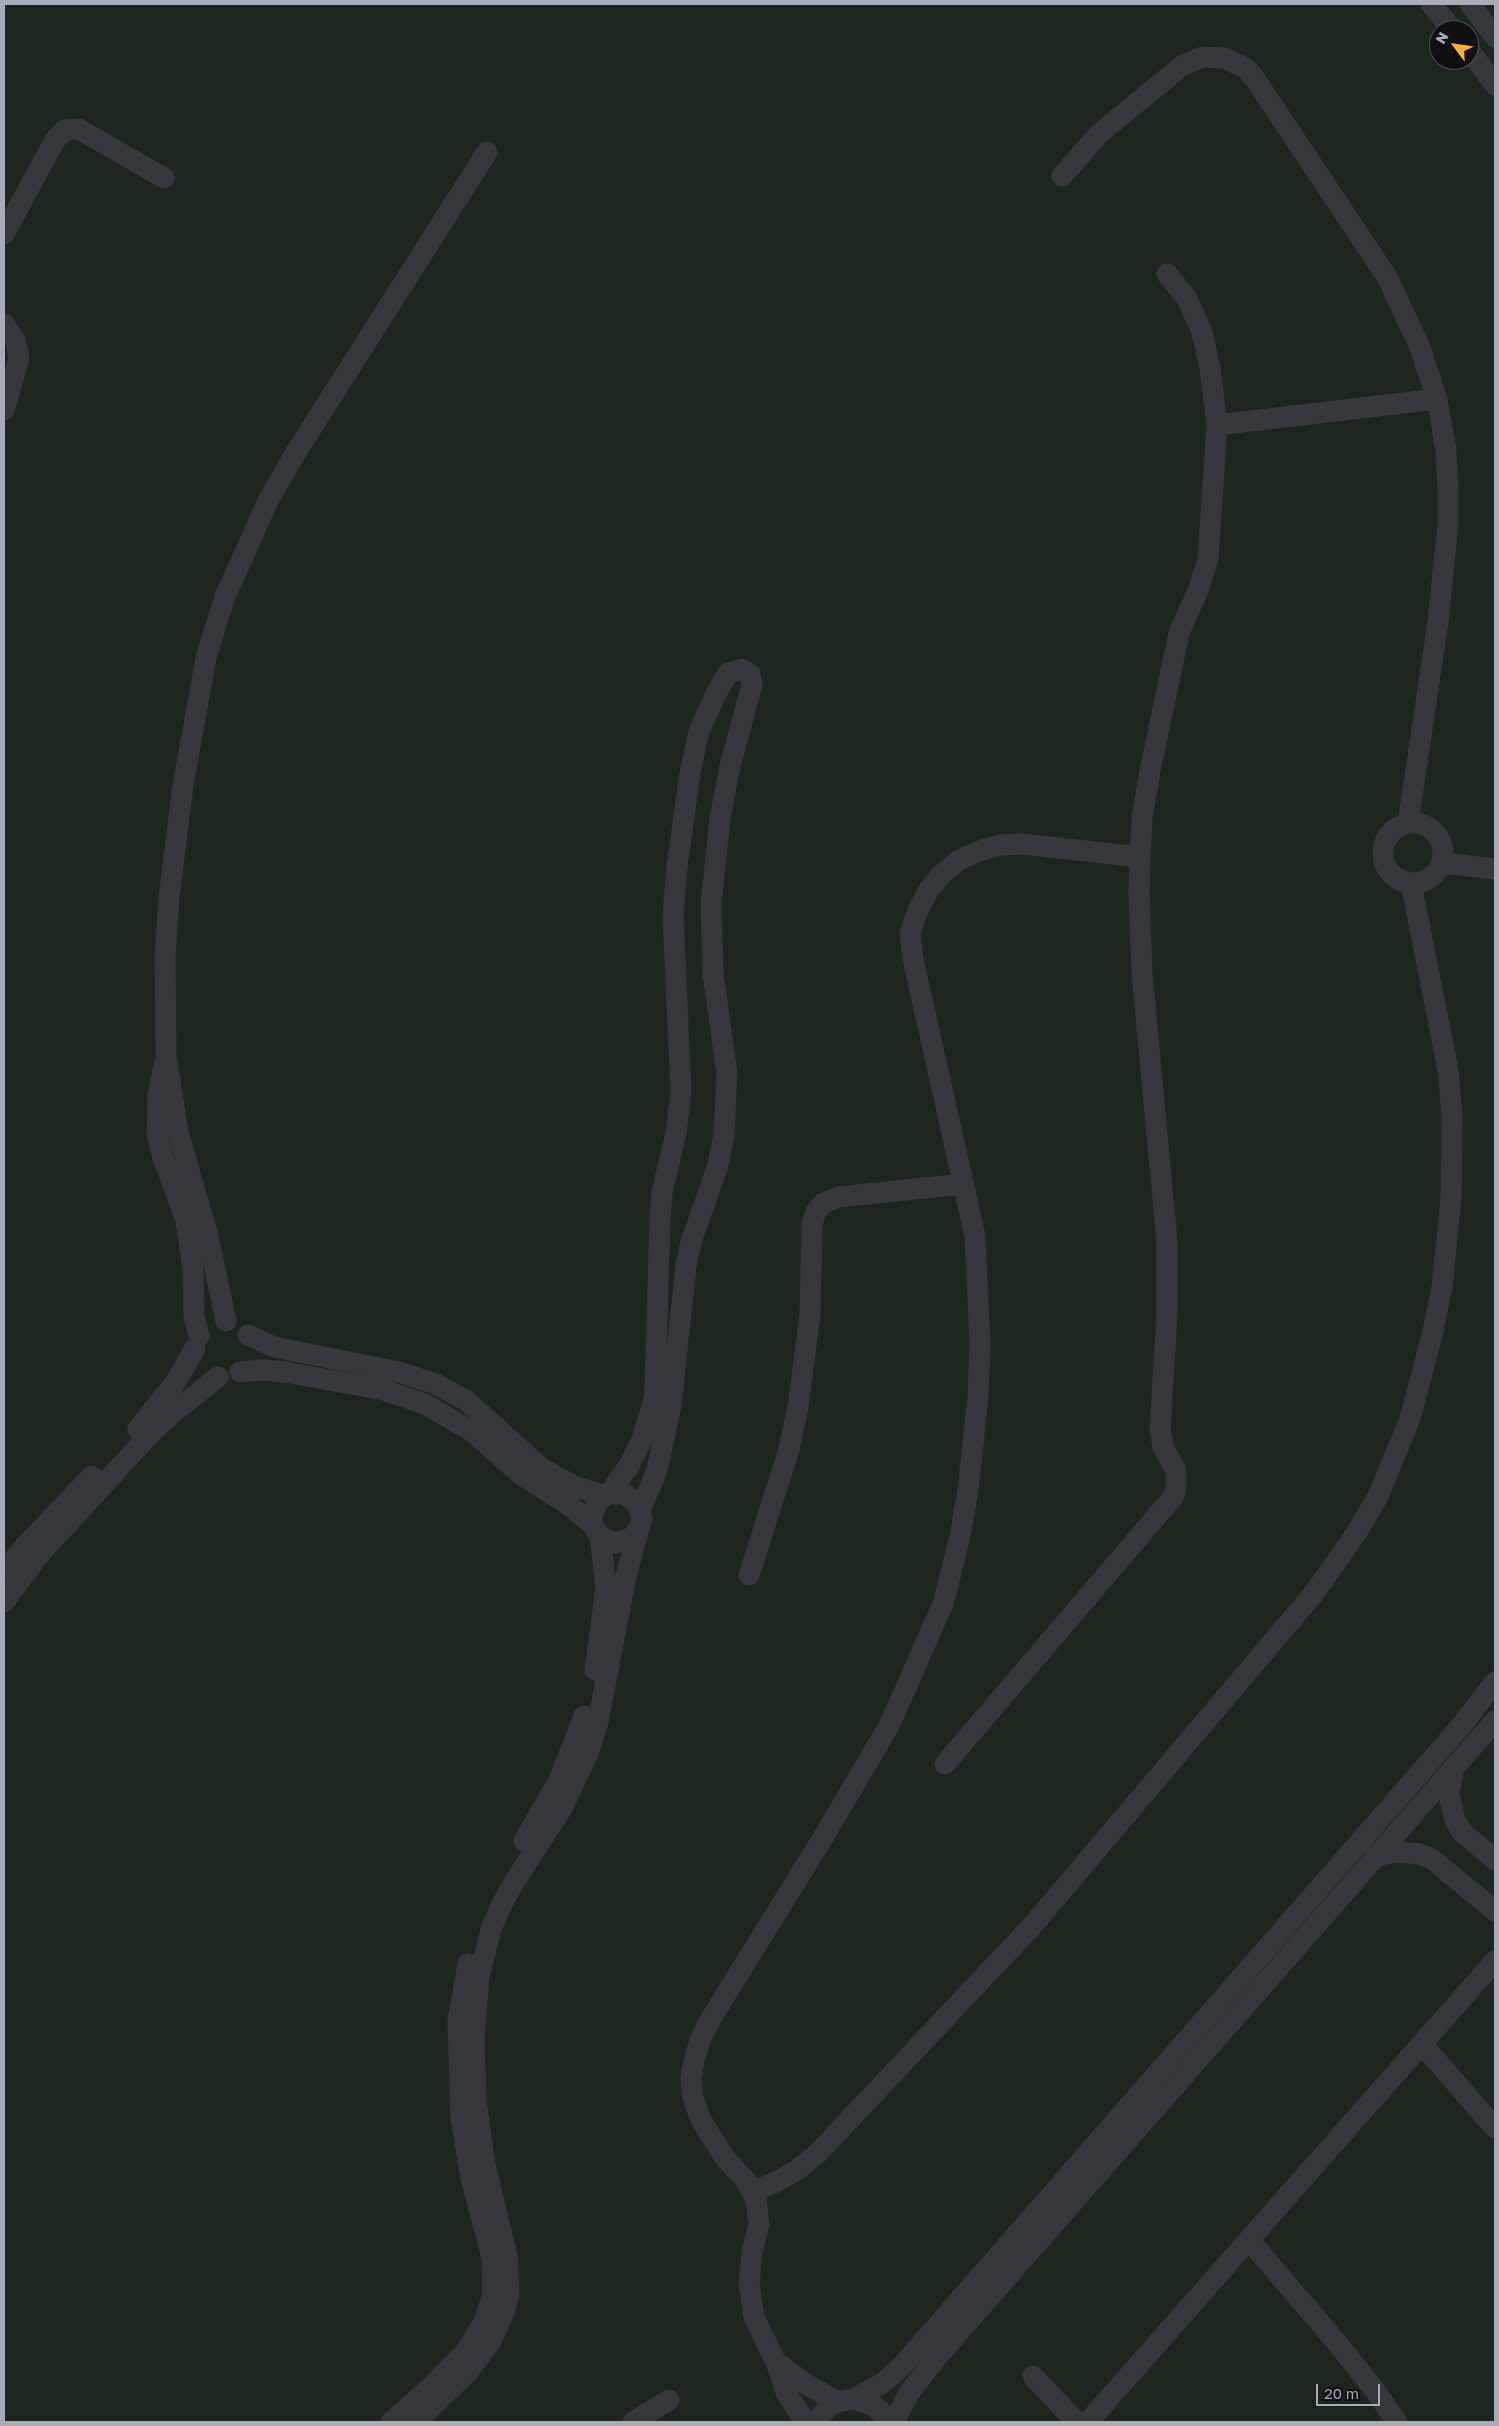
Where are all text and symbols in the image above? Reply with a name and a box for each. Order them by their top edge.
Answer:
north arrow [1429,20,1479,70]
text: N [1432,29,1452,46]
scale bar [1319,2374,1383,2406]
text: 20 m [1324,2384,1359,2402]

